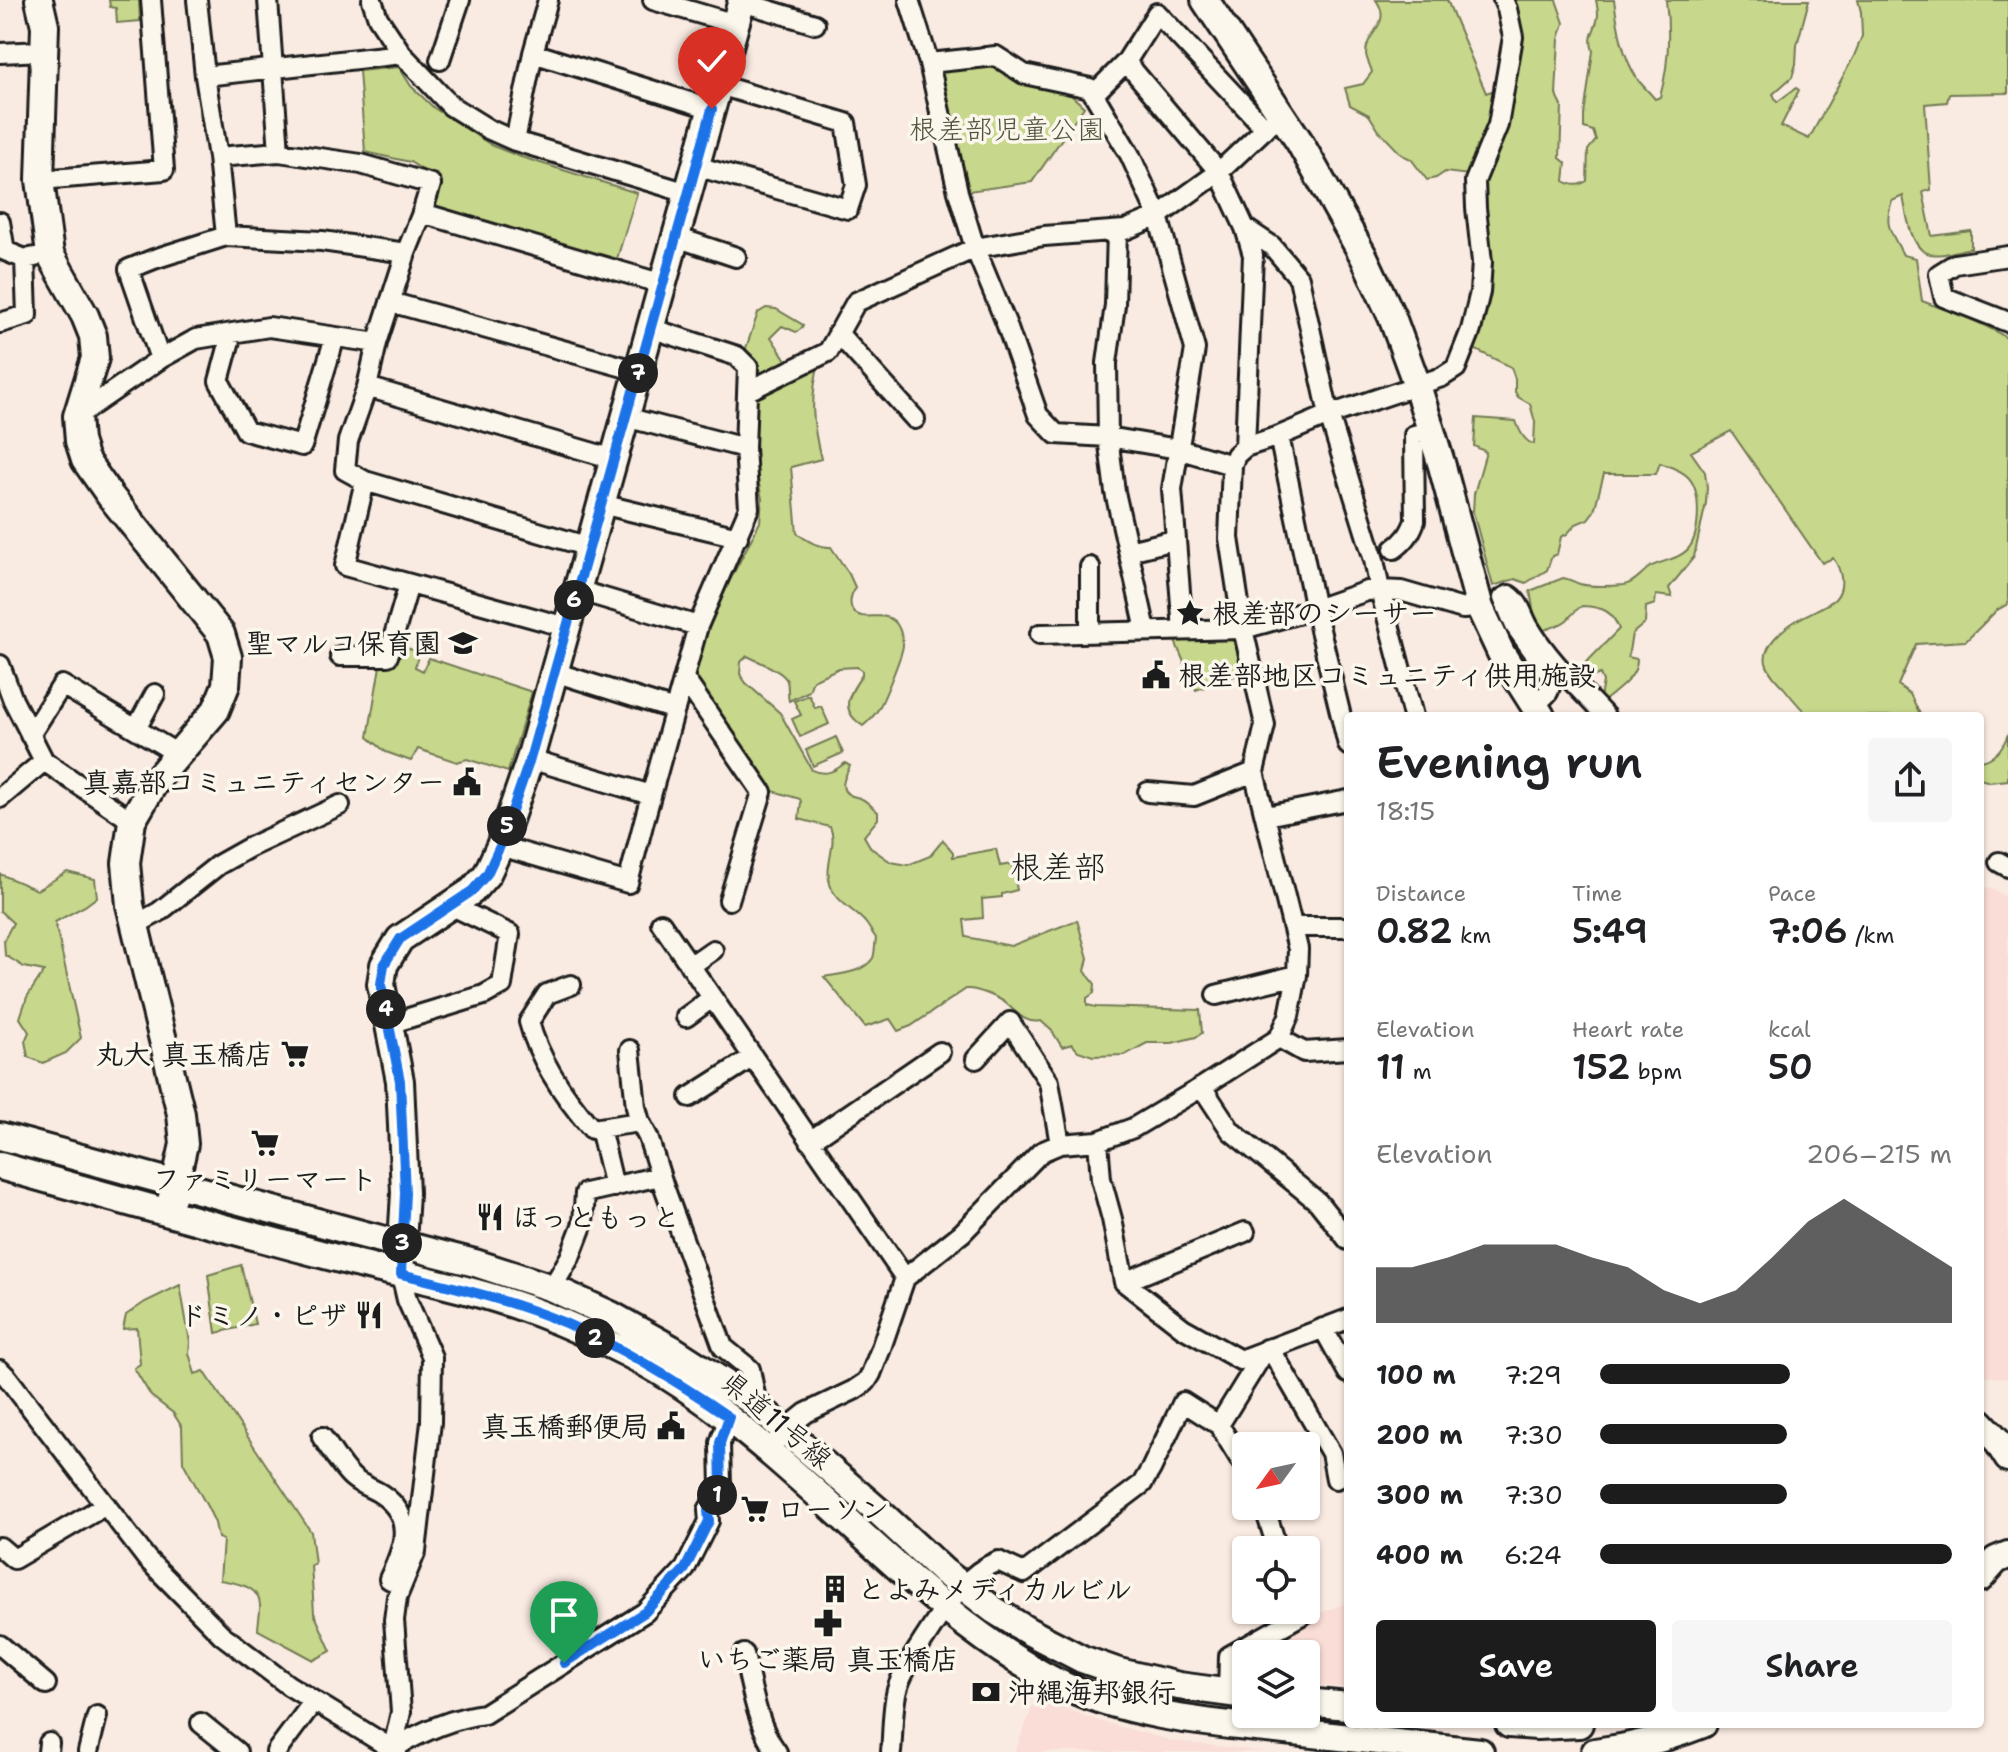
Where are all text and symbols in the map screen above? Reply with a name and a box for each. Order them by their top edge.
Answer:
pin [678,27,746,109]
icon: check [690,39,734,83]
park label: 根差部児童公園 [909,110,1105,148]
pin: 7 [618,353,658,393]
text: 7 [630,358,646,387]
pin: 6 [554,580,594,620]
text: 6 [566,585,582,614]
place label: 根差部のシーサー [1212,594,1437,632]
place icon: 根差部のシーサー [1175,598,1205,628]
place label: 聖マルコ保育園 [246,624,441,662]
school or university icon: 聖マルコ保育園 [448,628,478,658]
place label: 根差部地区コミュニティ供用施設 [1178,656,1596,694]
public building icon: 根差部地区コミュニティ供用施設 [1141,660,1171,690]
text: Evening run [1376,733,1643,792]
button: share [1868,738,1952,822]
place label: 真嘉部コミュニティセンター [83,763,445,801]
public building icon: 真嘉部コミュニティセンター [452,767,482,797]
text: 18:15 [1376,793,1435,828]
pin: 5 [487,806,527,846]
text: 5 [500,811,514,840]
district label: 根差部 [1010,845,1106,888]
text: Distance [1376,879,1466,908]
text: Time [1572,879,1622,908]
text: Pace [1768,879,1816,908]
text: 0.82 [1376,908,1453,954]
text: 5:49 [1572,908,1648,954]
text: 7:06 [1768,908,1848,954]
text: km [1453,921,1491,950]
text: /km [1848,921,1894,950]
pin: 4 [366,989,406,1029]
text: 4 [378,994,394,1023]
text: Elevation [1376,1015,1474,1044]
text: Heart rate [1572,1015,1684,1044]
text: kcal [1768,1015,1811,1044]
place label: 丸大 真玉橋店 [95,1035,273,1073]
supermarket icon: 丸大 真玉橋店 [280,1039,310,1069]
text: 11 [1376,1044,1405,1090]
text: 152 [1572,1044,1630,1090]
text: 50 [1768,1044,1813,1090]
text: m [1405,1057,1432,1086]
text: bpm [1630,1057,1682,1086]
supermarket icon: ファミリーマート [250,1128,280,1158]
text: Elevation [1376,1136,1492,1171]
text: 206–215 m [1806,1136,1952,1171]
place label: ファミリーマート [152,1160,378,1198]
place label: ほっともっと [512,1198,680,1236]
restaurant icon: ほっともっと [475,1202,505,1232]
pin: 3 [382,1223,422,1263]
text: 3 [394,1228,410,1257]
place label: ドミノ・ピザ [179,1296,347,1334]
restaurant icon: ドミノ・ピザ [354,1300,384,1330]
pin: 2 [575,1318,615,1358]
text: 2 [587,1323,603,1352]
text: 100 m [1376,1357,1456,1392]
text: 7:29 [1504,1357,1562,1392]
street label: 県道11号線 [713,1362,841,1478]
place label: 真玉橋郵便局 [481,1407,649,1445]
public building icon: 真玉橋郵便局 [656,1411,686,1441]
text: 200 m [1376,1417,1463,1452]
text: 7:30 [1504,1417,1563,1452]
north arrow [1232,1432,1320,1520]
map controls [1232,1432,1320,1728]
pin: 1 [697,1475,737,1515]
text: 300 m [1376,1477,1463,1512]
text: 7:30 [1504,1477,1563,1512]
text: 1 [712,1480,722,1509]
place label: ローソン [777,1490,889,1528]
supermarket icon: ローソン [740,1494,770,1524]
button: locate [1232,1536,1320,1624]
text: 400 m [1376,1537,1463,1572]
text: 6:24 [1504,1537,1562,1572]
place label: とよみメディカルビル [857,1570,1133,1608]
building icon: とよみメディカルビル [820,1574,850,1604]
pin [530,1581,598,1663]
icon: arrive [542,1593,586,1637]
pharmacy icon: いちご薬局 真玉橋店 [813,1608,843,1638]
button: Save [1376,1620,1656,1712]
button: Share [1672,1620,1952,1712]
place label: いちご薬局 真玉橋店 [697,1640,959,1678]
button: layers [1232,1640,1320,1728]
place label: 沖縄海邦銀行 [1008,1673,1176,1711]
bank icon: 沖縄海邦銀行 [971,1677,1001,1707]

